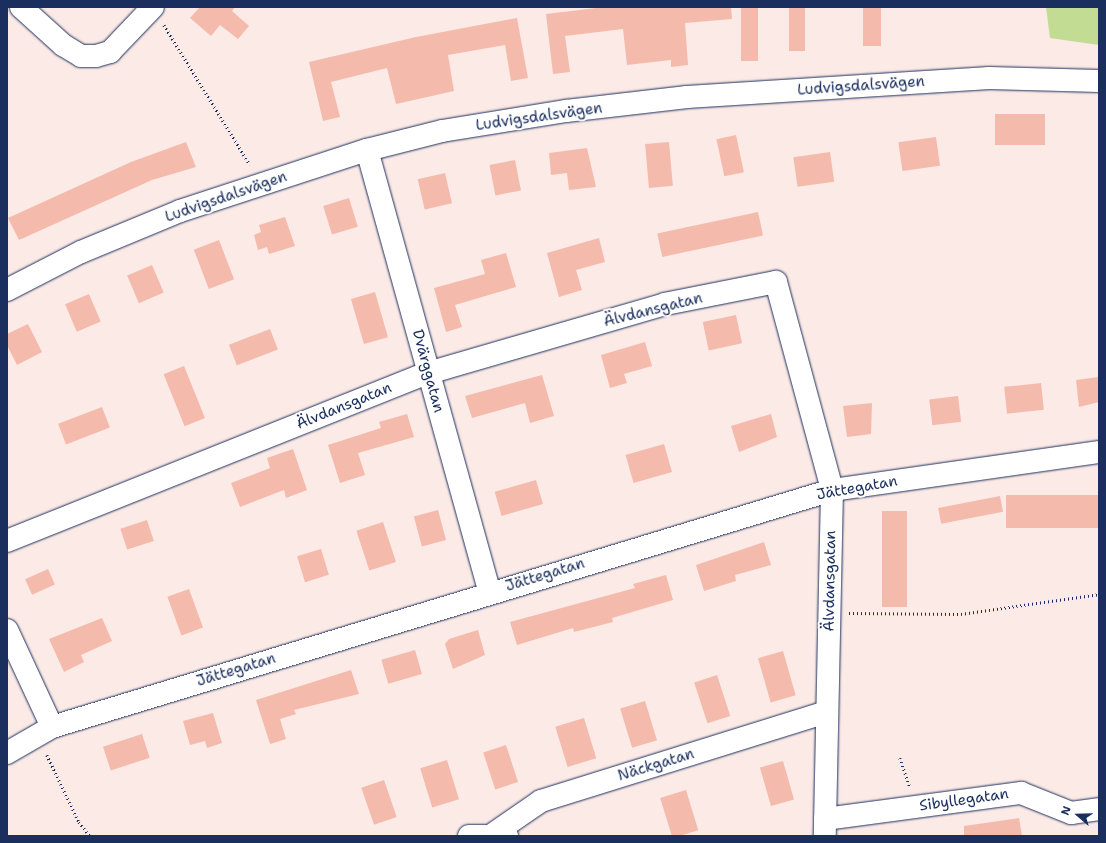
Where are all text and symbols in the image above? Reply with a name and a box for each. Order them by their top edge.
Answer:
street label: Ludvigsdalsvägen [797,73,925,99]
street label: Ludvigsdalsvägen [474,99,604,135]
street label: Ludvigsdalsvägen [163,168,289,226]
street label: Älvdansgatan [602,289,704,331]
street label: Dvärggatan [408,327,448,415]
street label: Älvdansgatan [294,379,394,433]
street label: Jättegatan [815,472,899,504]
street label: Älvdansgatan [820,530,840,632]
street label: Jättegatan [503,554,587,596]
street label: Jättegatan [194,649,278,691]
street label: Näckgatan [616,745,696,785]
street label: Sibyllegatan [918,785,1010,815]
north arrow [1058,795,1098,835]
text: N [1058,804,1075,817]

